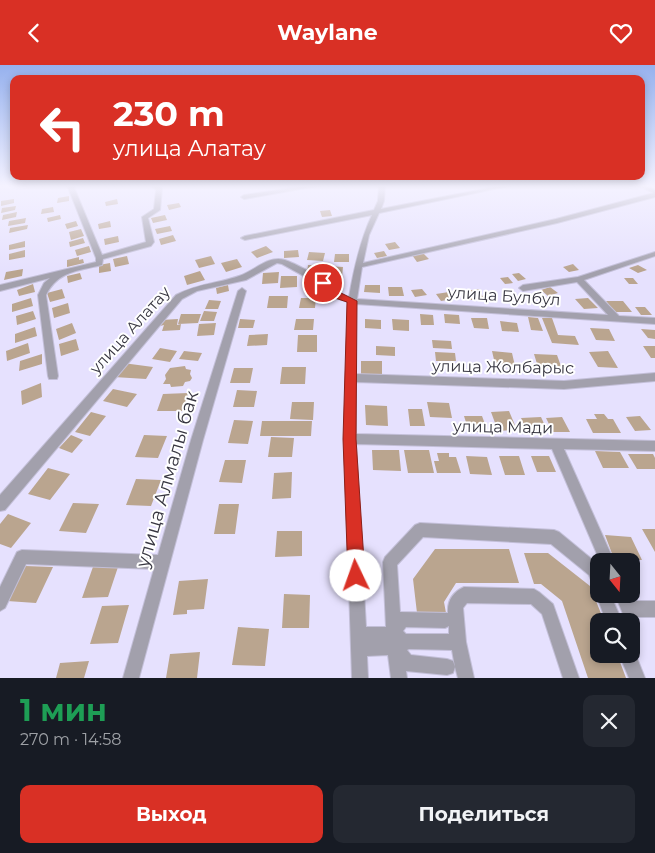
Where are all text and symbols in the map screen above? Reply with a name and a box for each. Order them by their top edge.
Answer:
icon: back [20,19,48,47]
text: Waylane [277,19,378,46]
icon: heart [607,19,635,47]
text: 230 m [113,92,225,135]
icon: left [30,95,95,160]
text: улица Алатау [113,135,266,162]
pin [302,262,344,304]
icon: arrive [309,269,337,297]
street label: улица Алатау [85,282,174,378]
street label: улица Булбул [446,283,561,309]
street label: улица Жолбарыс [431,356,574,378]
street label: улица Алмалы бак [130,388,203,571]
street label: улица Мади [452,417,553,437]
position arrow [329,549,381,601]
north arrow [590,553,640,603]
map controls [590,553,640,663]
button: search [590,613,640,663]
text: 1 мин [20,692,107,729]
button: close [583,695,635,747]
text: 270 m · 14:58 [20,730,121,749]
button: Выход [20,785,323,843]
button: Поделиться [333,785,635,843]

